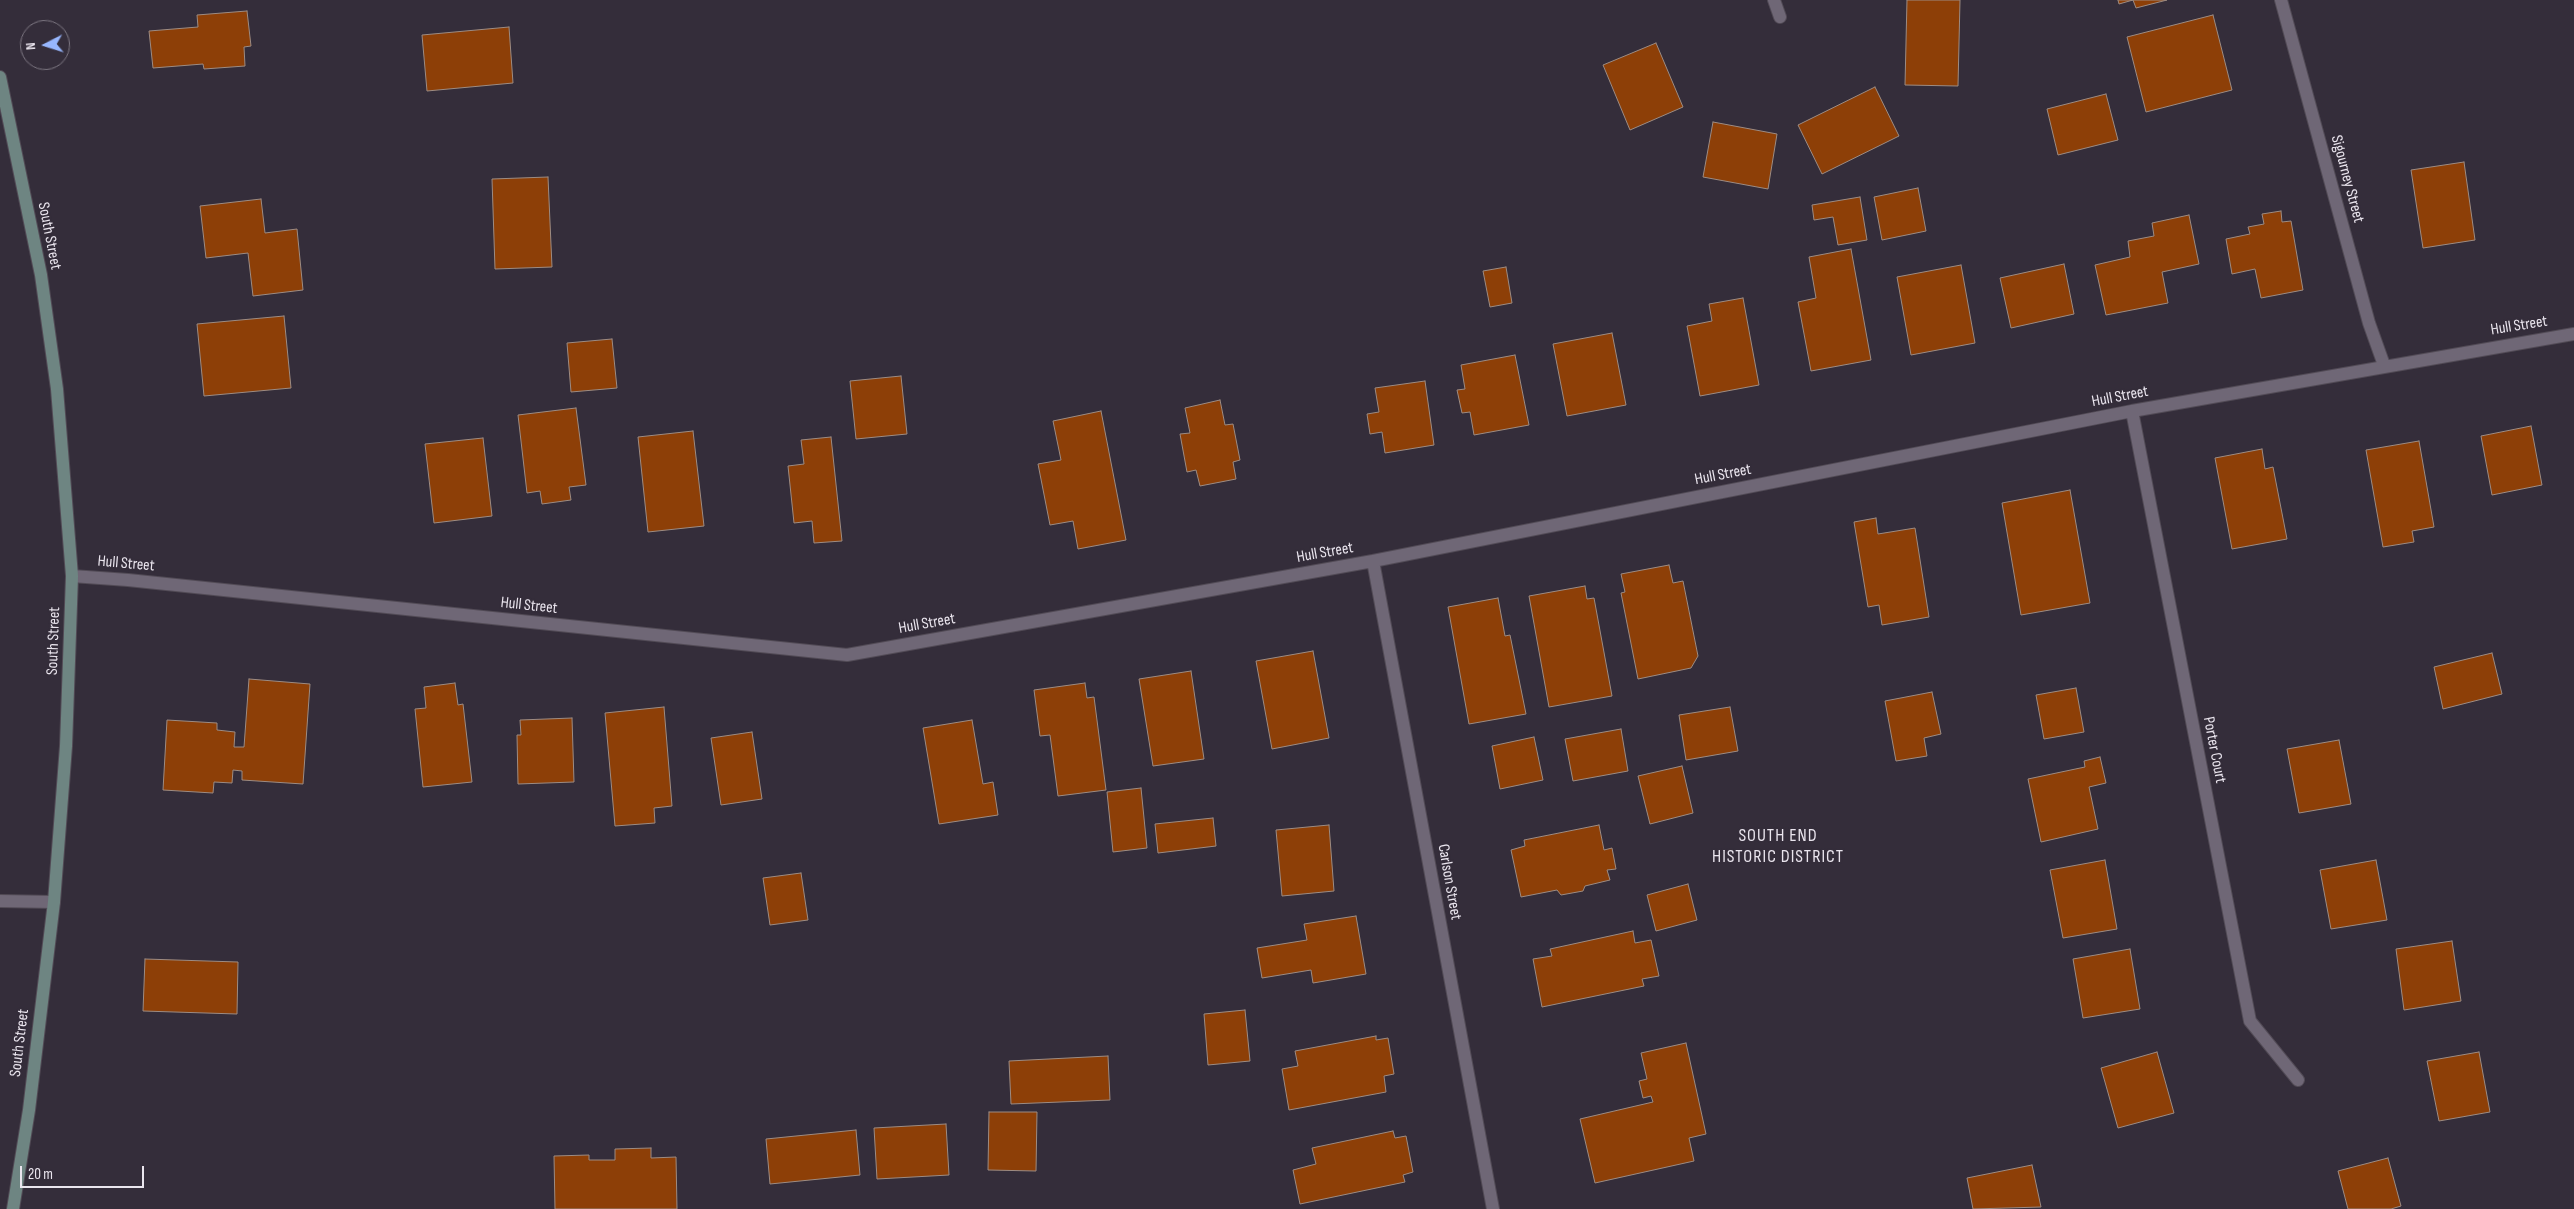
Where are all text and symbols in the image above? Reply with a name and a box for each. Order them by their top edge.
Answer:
north arrow [20,20,70,70]
text: N [22,42,39,51]
street label: Sigourney Street [2326,133,2368,225]
street label: South Street [33,201,65,271]
street label: Hull Street [2489,312,2549,340]
street label: Hull Street [2090,382,2150,412]
street label: Hull Street [1693,460,1753,490]
street label: Hull Street [1295,539,1355,567]
street label: Hull Street [97,552,155,576]
street label: Hull Street [500,593,558,619]
street label: South Street [43,607,65,675]
street label: Hull Street [897,610,957,638]
street label: Porter Court [2198,715,2230,785]
district label: SOUTH END HISTORIC DISTRICT [1710,825,1846,868]
street label: Carlson Street [1433,843,1465,921]
street label: South Street [6,1008,34,1078]
scale bar [22,1156,146,1188]
text: 20 m [28,1165,53,1184]

